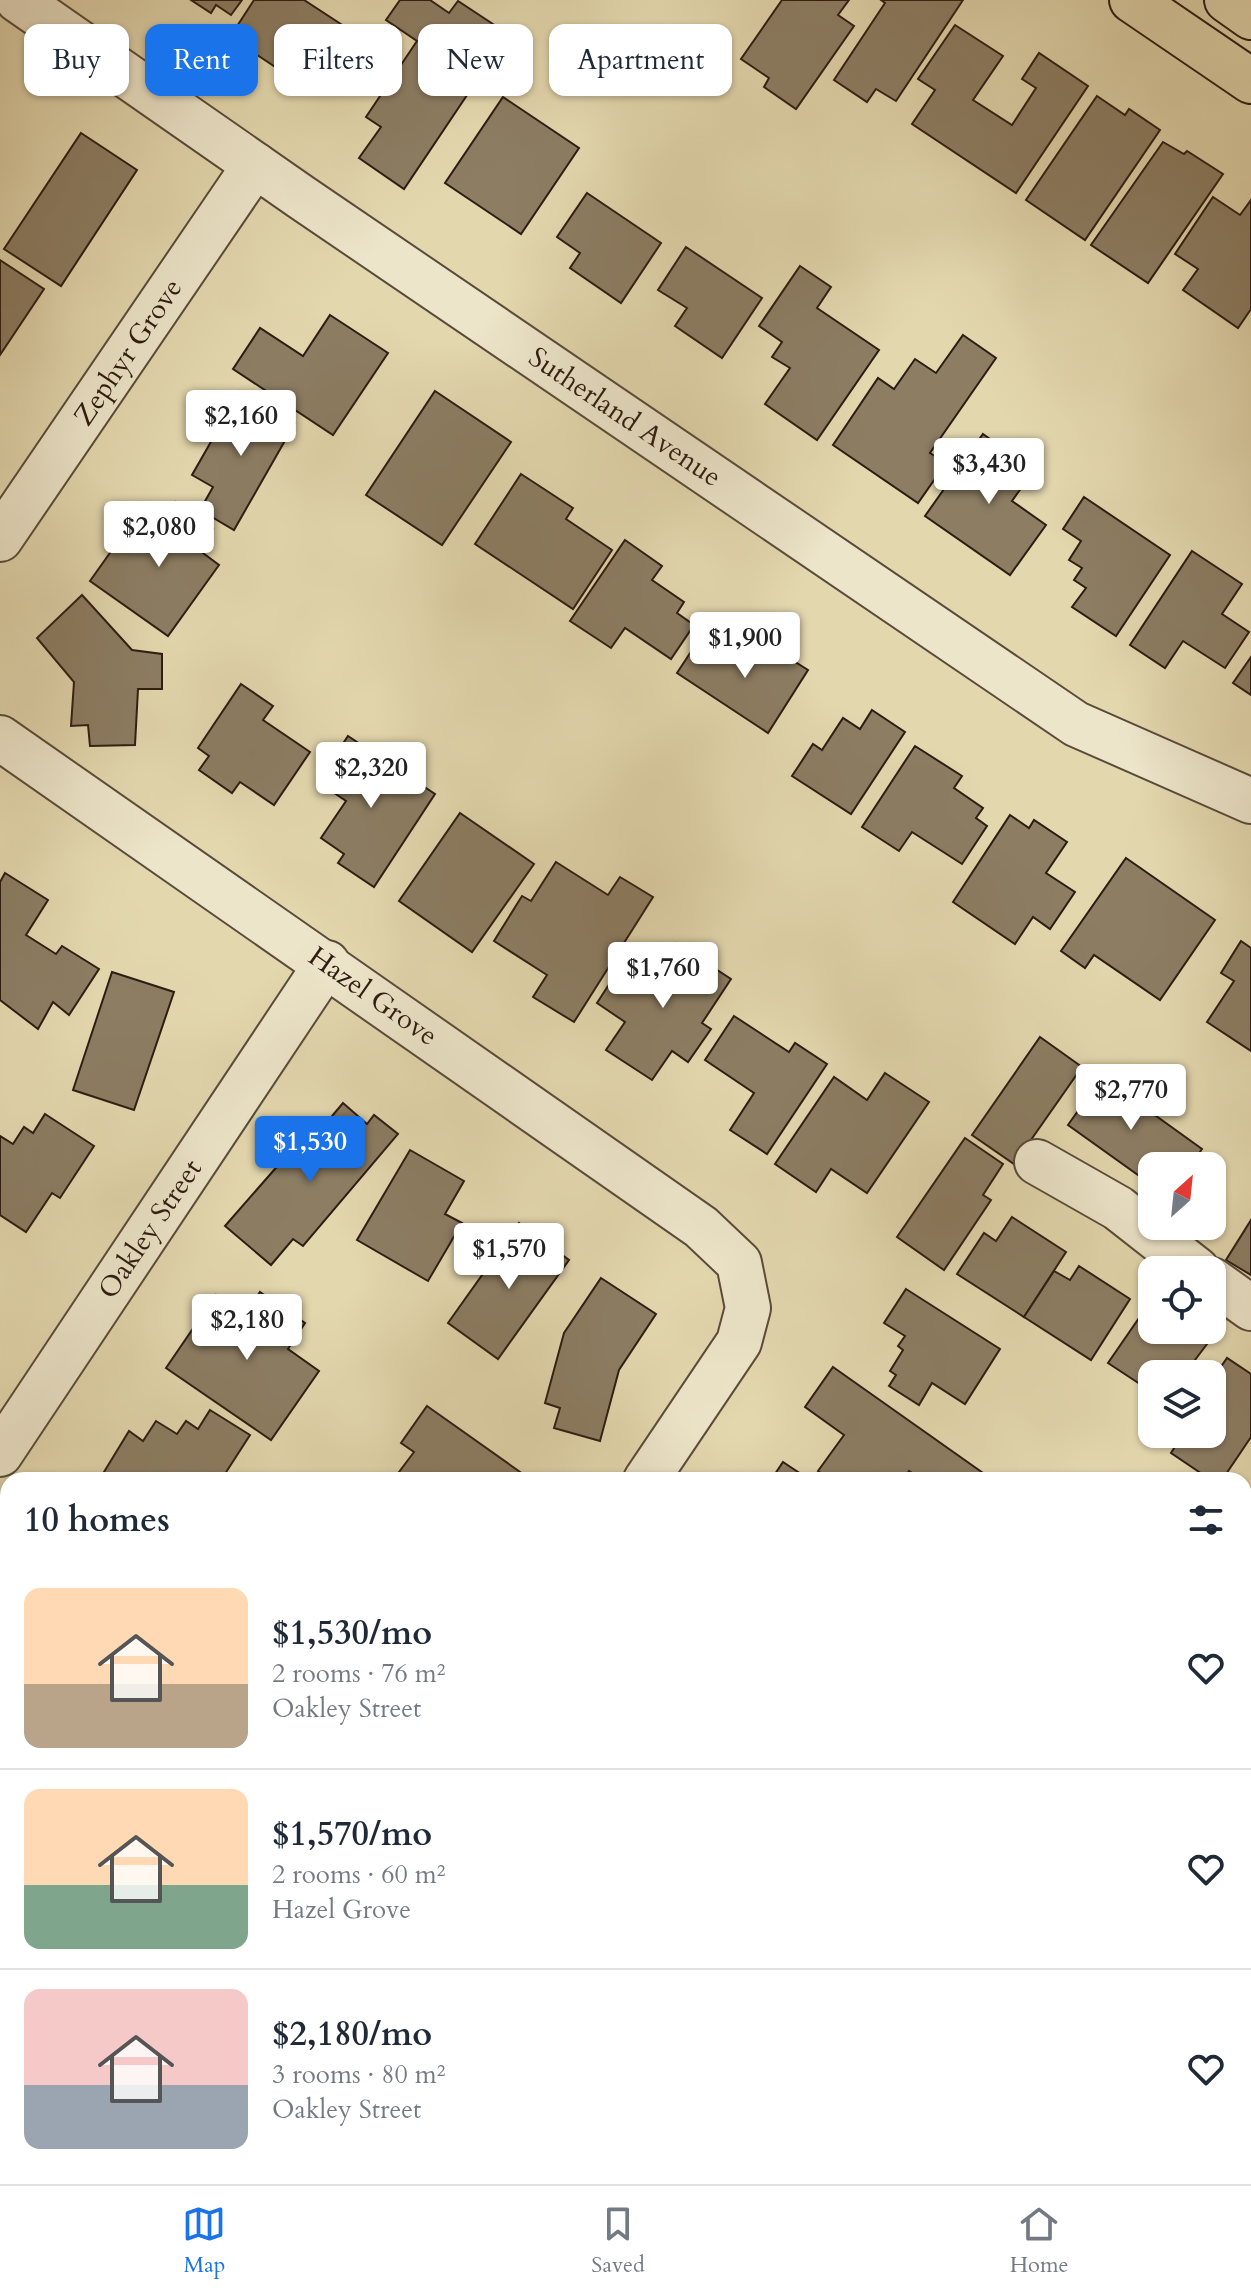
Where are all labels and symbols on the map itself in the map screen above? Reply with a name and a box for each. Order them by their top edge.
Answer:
street label: Zephyr Grove [65,271,191,433]
street label: Sutherland Avenue [521,338,729,496]
pin: $2,160 [176,390,306,458]
pin: $3,430 [924,438,1054,506]
pin: $2,080 [94,501,224,569]
pin: $1,900 [680,612,810,680]
pin: $2,320 [306,742,436,810]
street label: Hazel Grove [301,937,445,1055]
pin: $1,760 [598,942,728,1010]
pin: $2,770 [1066,1064,1196,1132]
pin: $1,530 [245,1116,375,1184]
street label: Oakley Street [89,1152,211,1306]
north arrow [1138,1152,1226,1240]
pin: $1,570 [444,1223,574,1291]
pin: $2,180 [182,1294,312,1362]

